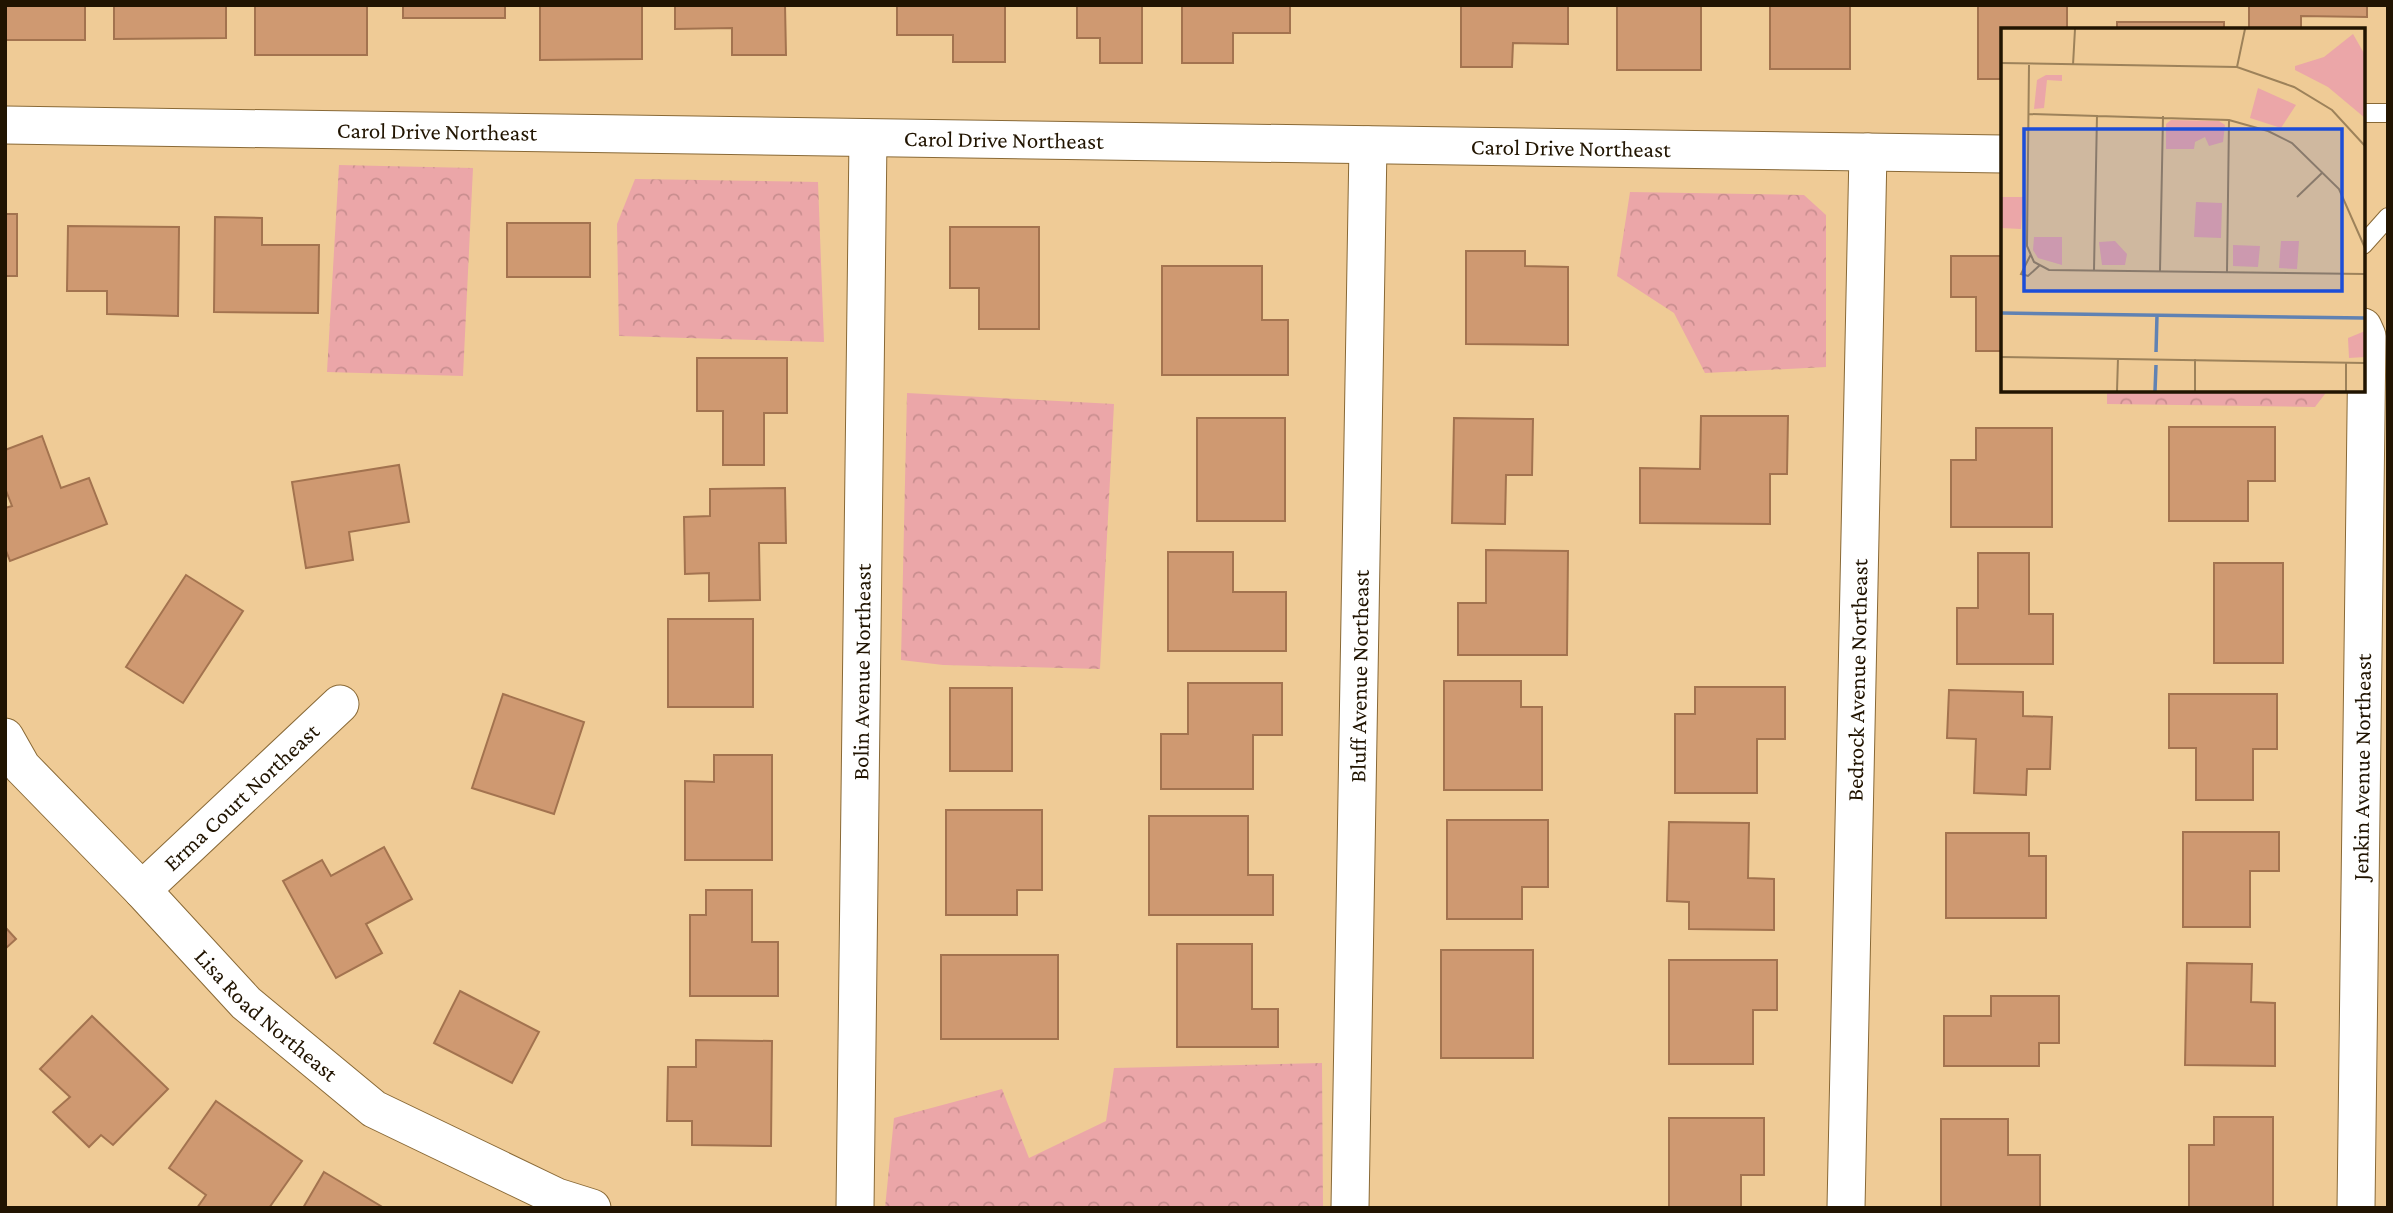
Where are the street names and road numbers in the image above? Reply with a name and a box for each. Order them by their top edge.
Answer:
street label: Carol Drive Northeast [337,117,537,146]
street label: Carol Drive Northeast [904,125,1104,154]
street label: Carol Drive Northeast [1471,133,1671,162]
street label: Bedrock Avenue Northeast [1841,558,1873,802]
street label: Bolin Avenue Northeast [847,563,876,781]
street label: Bluff Avenue Northeast [1344,569,1374,783]
street label: Jenkin Avenue Northeast [2347,653,2376,883]
street label: Erma Court Northeast [158,718,324,876]
street label: Lisa Road Northeast [190,943,343,1087]

